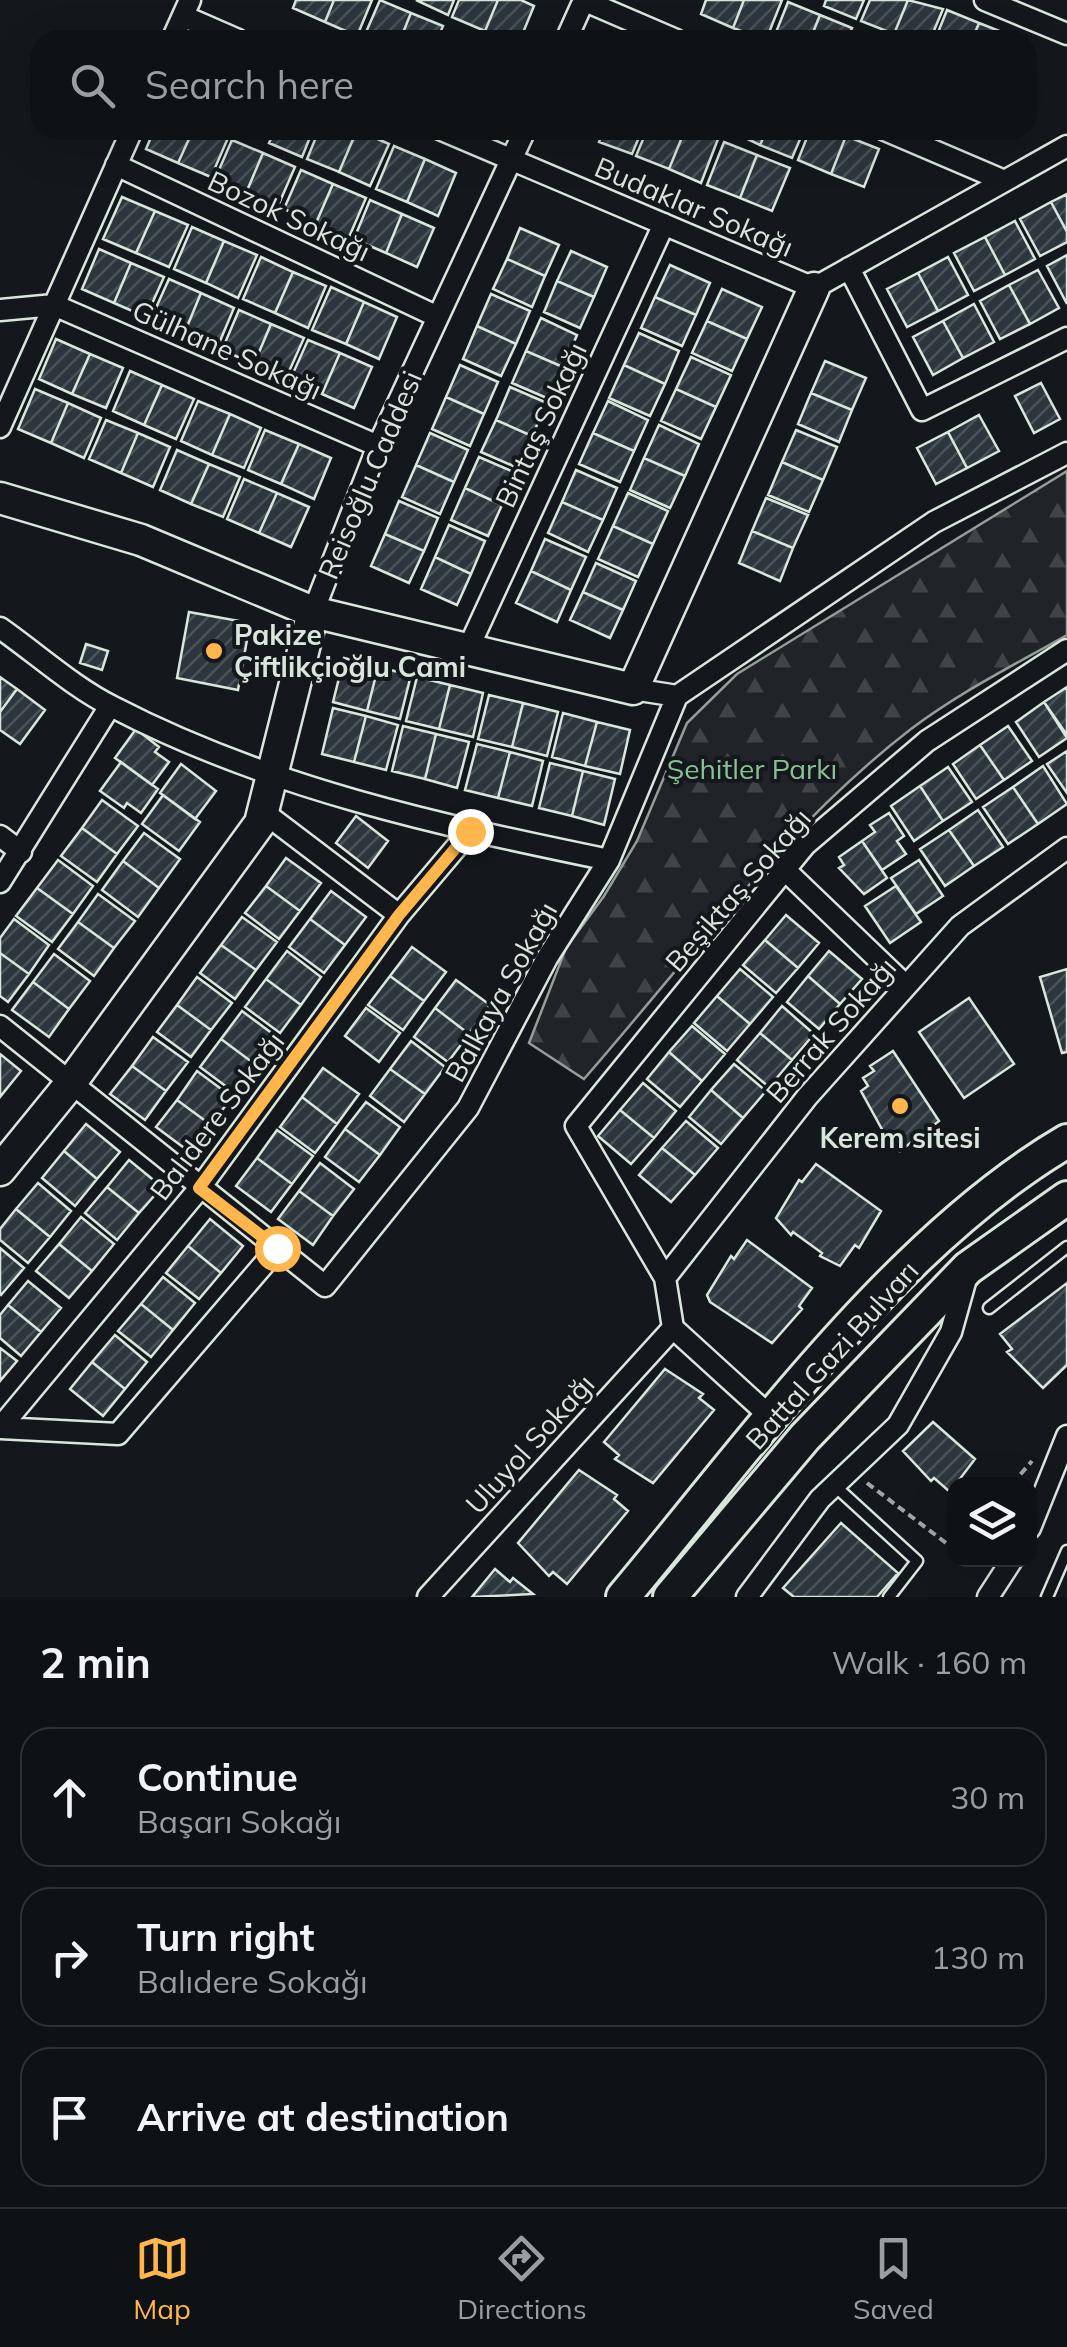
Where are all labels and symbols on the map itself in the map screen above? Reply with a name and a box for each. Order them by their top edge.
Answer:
street label: Budaklar Sokağı [590,149,799,264]
street label: Bozok Sokağı [203,163,376,268]
street label: Gülhane Sokağı [127,292,327,407]
street label: Bintaş Sokağı [487,337,594,513]
street label: Reisoğlu Caddesi [310,365,429,584]
place label: Pakize Çiftlikçioğlu Cami [234,617,466,684]
marker: Pakize Çiftlikçioğlu Cami [203,640,225,662]
park label: Şehitler Parkı [667,751,837,786]
street label: Beşiktaş Sokağı [657,801,818,978]
route end [448,809,494,855]
street label: Balkaya Sokağı [437,896,564,1088]
street label: Berrak Sokağı [758,950,903,1109]
street label: Balıdere Sokağı [142,1025,291,1207]
marker: Kerem sitesi [889,1095,911,1117]
place label: Kerem sitesi [819,1120,981,1155]
route start [255,1226,301,1272]
street label: Battal Gazi Bulvarı [738,1253,925,1456]
street label: Uluyol Sokağı [458,1367,602,1521]

